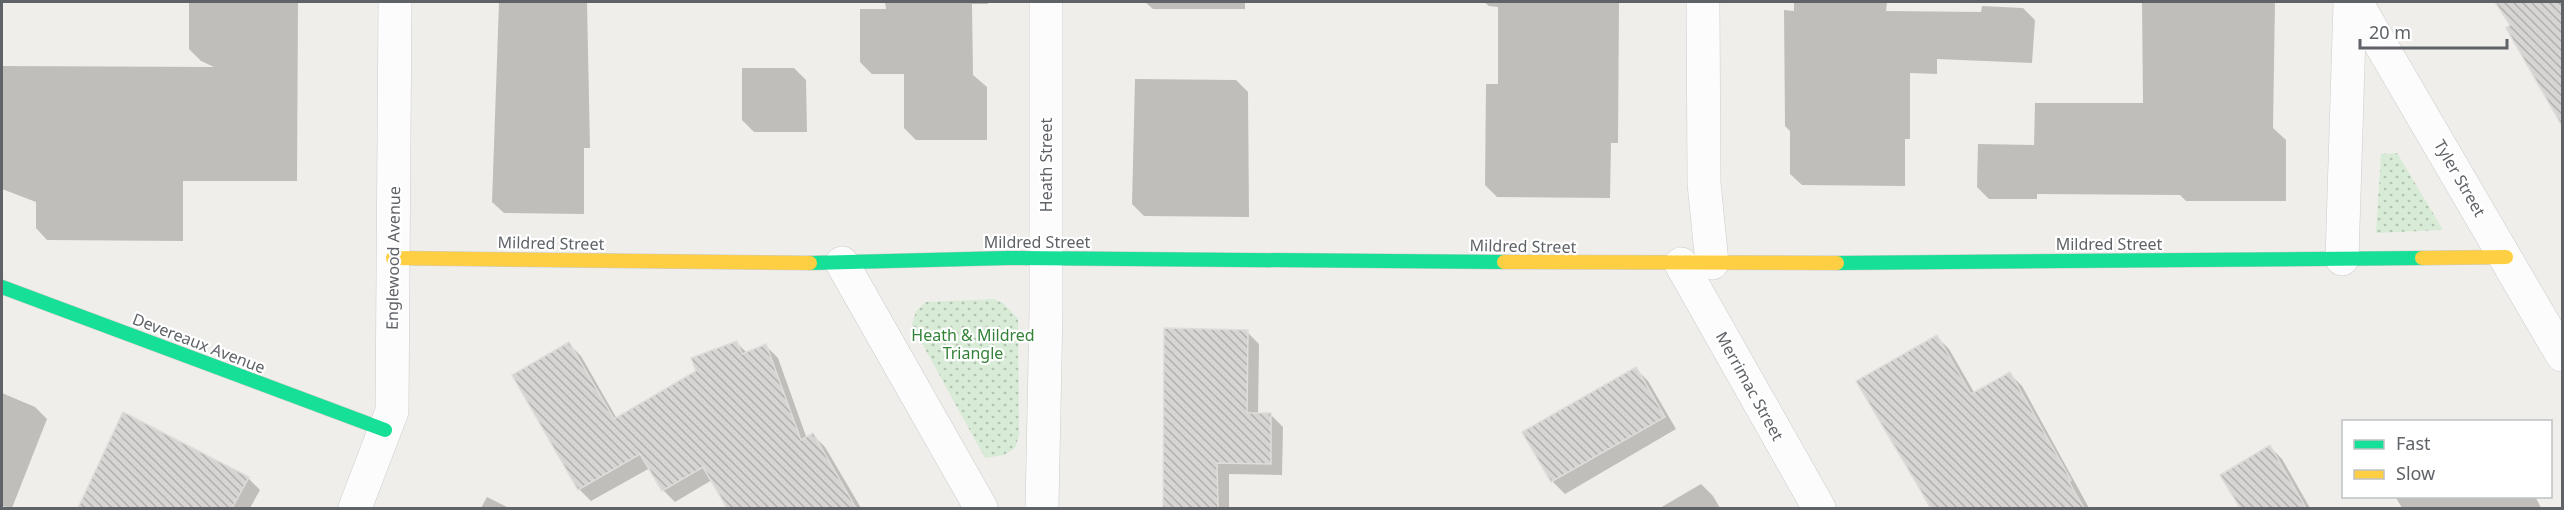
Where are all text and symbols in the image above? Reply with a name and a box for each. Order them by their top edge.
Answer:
scale bar [2360,12,2507,50]
text: 20 m [2369,20,2411,44]
street label: Heath Street [1035,118,1057,212]
street label: Tyler Street [2429,136,2491,221]
street label: Englewood Avenue [381,186,405,330]
street label: Mildred Street [498,231,605,255]
street label: Mildred Street [984,231,1091,253]
street label: Mildred Street [2056,233,2163,255]
street label: Mildred Street [1470,234,1577,258]
street label: Devereaux Avenue [129,308,269,378]
park label: Heath & Mildred Triangle [911,324,1035,364]
street label: Merrimac Street [1711,328,1789,445]
legend [2342,420,2552,498]
text: Fast [2396,431,2431,455]
text: Slow [2396,461,2435,485]

